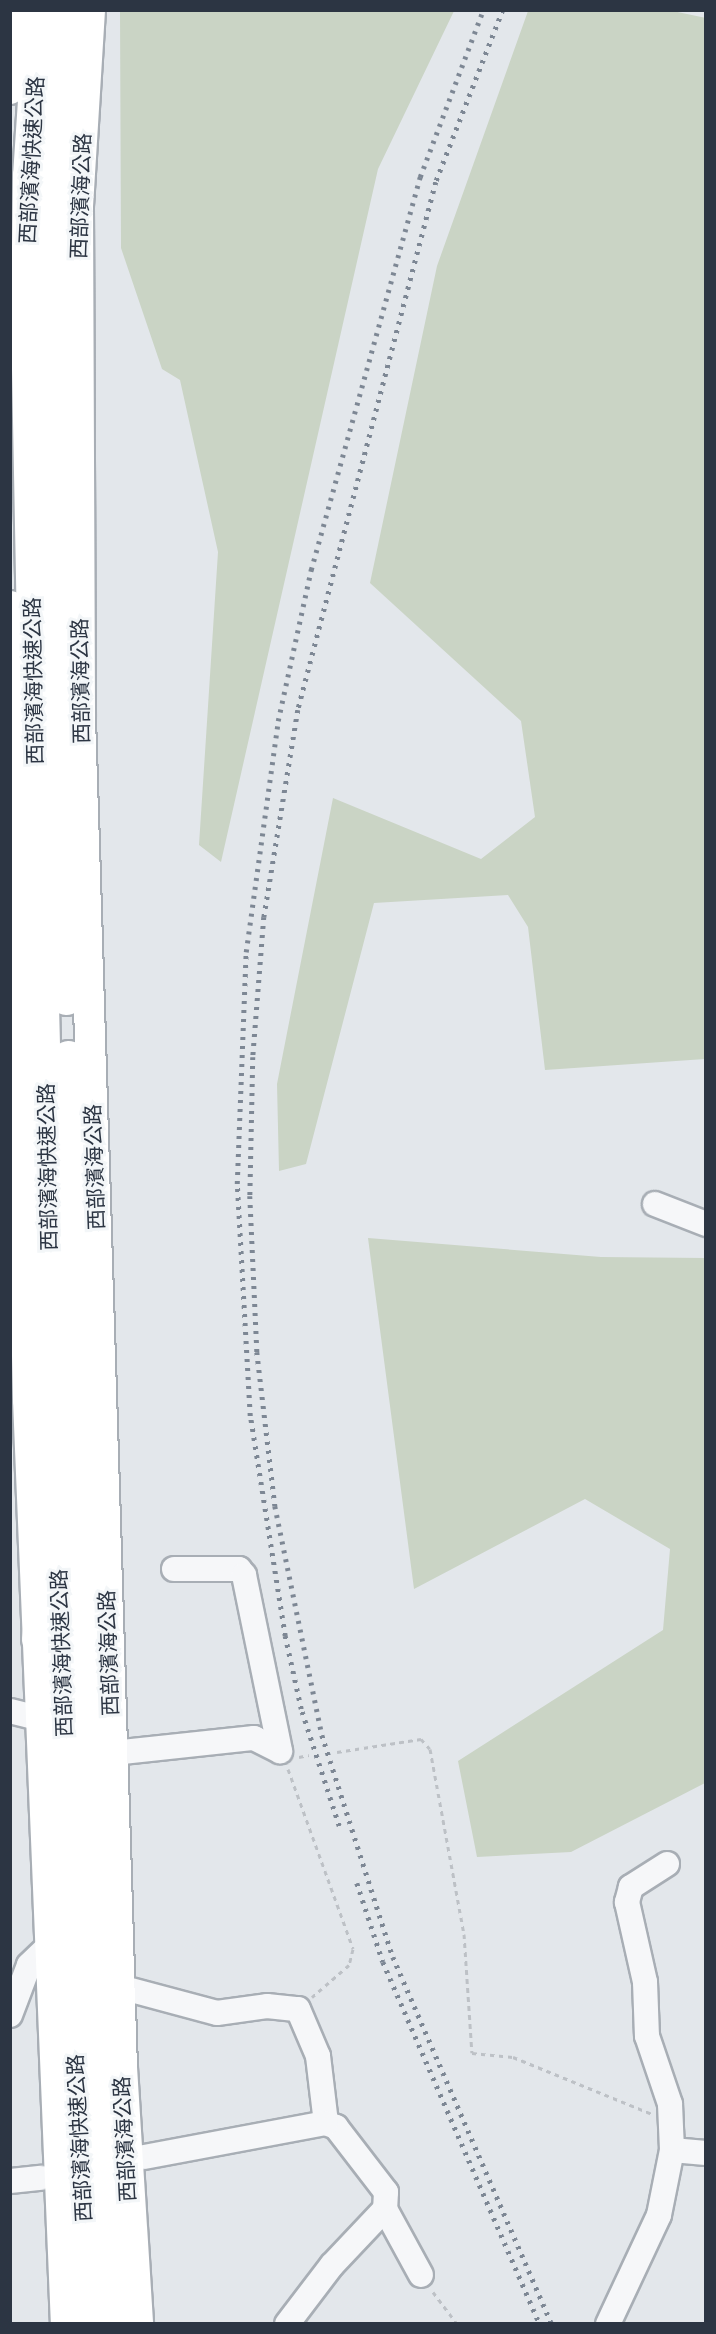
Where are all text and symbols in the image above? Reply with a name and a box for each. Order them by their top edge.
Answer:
street label: 西部濱海快速公路 [15,75,49,245]
street label: 西部濱海公路 [66,133,96,259]
street label: 西部濱海快速公路 [20,597,48,765]
street label: 西部濱海公路 [67,618,95,744]
street label: 西部濱海快速公路 [34,1083,62,1251]
street label: 西部濱海公路 [80,1104,110,1230]
street label: 西部濱海快速公路 [46,1569,78,1737]
street label: 西部濱海公路 [94,1590,124,1716]
street label: 西部濱海快速公路 [63,2053,97,2223]
street label: 西部濱海公路 [109,2075,141,2203]

